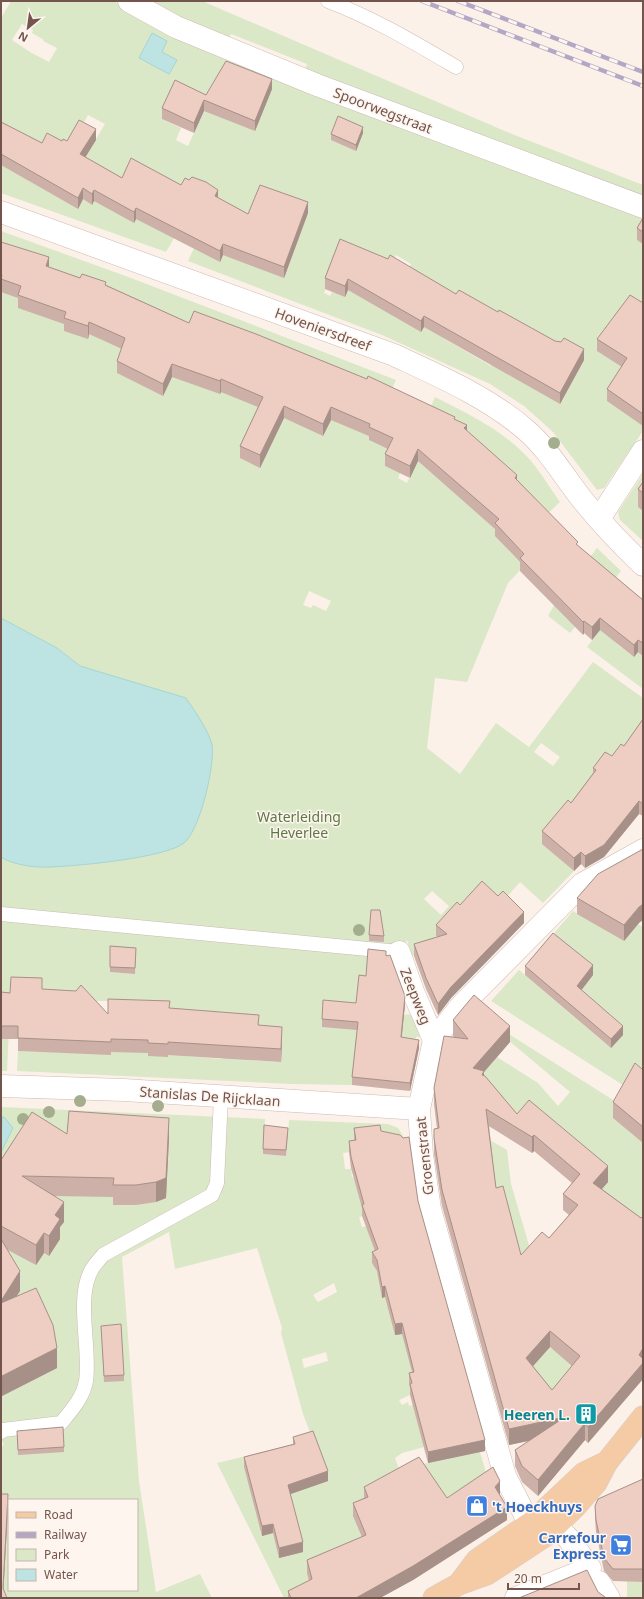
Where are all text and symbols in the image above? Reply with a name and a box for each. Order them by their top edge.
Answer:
north arrow [8,8,48,48]
text: N [15,28,30,46]
street label: Spoorwegstraat [331,82,435,138]
street label: Hoveniersdreef [272,303,375,356]
park label: Waterleiding Heverlee [257,807,341,842]
street label: Zeepweg [396,965,436,1027]
street label: Stanislas De Rijcklaan [139,1082,281,1110]
street label: Groenstraat [410,1116,438,1196]
building icon: Heeren L. [573,1401,599,1427]
place label: Heeren L. [504,1405,570,1424]
shop icon: 't Hoeckhuys [464,1493,490,1519]
place label: 't Hoeckhuys [492,1497,582,1516]
legend [8,1499,138,1591]
text: Road [44,1506,73,1523]
text: Railway [44,1526,88,1543]
place label: Carrefour Express [539,1528,607,1563]
supermarket icon: Carrefour Express [608,1532,634,1558]
text: Park [44,1546,70,1563]
scale bar [508,1565,579,1591]
text: Water [44,1566,78,1583]
text: 20 m [514,1570,542,1587]

